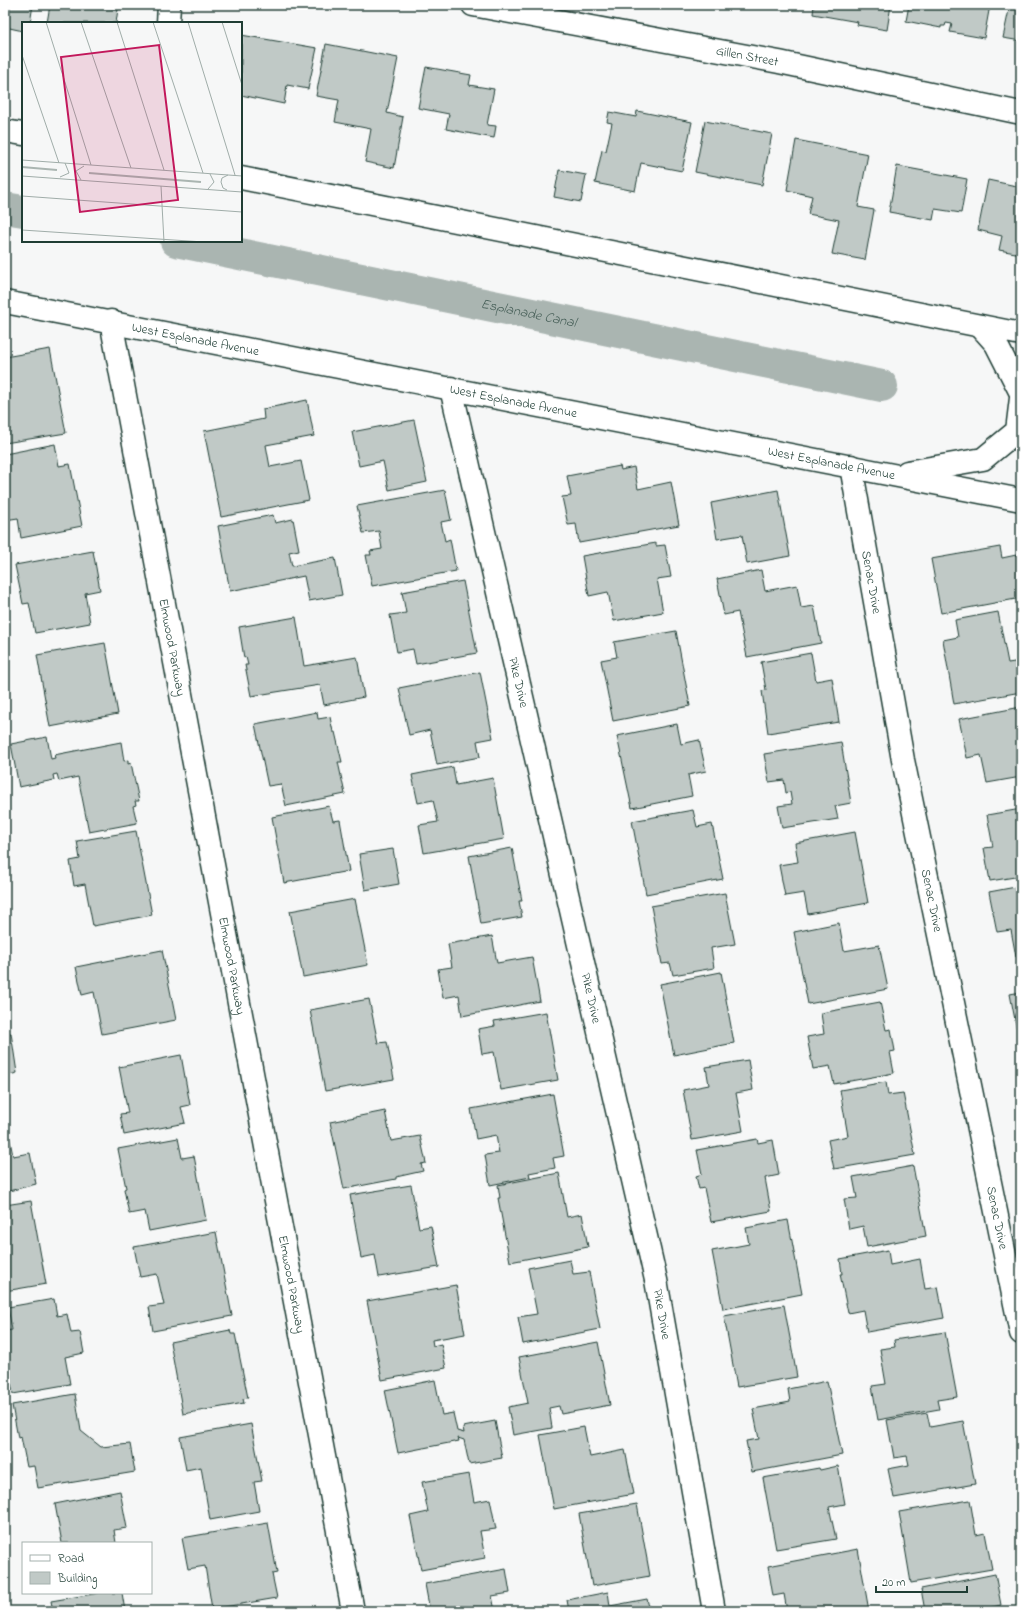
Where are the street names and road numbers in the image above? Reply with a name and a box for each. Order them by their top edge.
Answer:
street label: Gillen Street [714,41,781,71]
street label: West Esplanade Avenue [130,317,261,361]
street label: West Esplanade Avenue [448,379,579,423]
street label: West Esplanade Avenue [766,441,897,485]
street label: Senac Drive [857,549,886,615]
street label: Elmwood Parkway [154,597,191,698]
street label: Pike Drive [504,655,534,709]
street label: Senac Drive [916,867,948,934]
street label: Elmwood Parkway [213,915,250,1016]
street label: Pike Drive [576,971,606,1025]
street label: Senac Drive [982,1185,1013,1251]
street label: Elmwood Parkway [273,1234,310,1335]
street label: Pike Drive [648,1287,676,1341]

